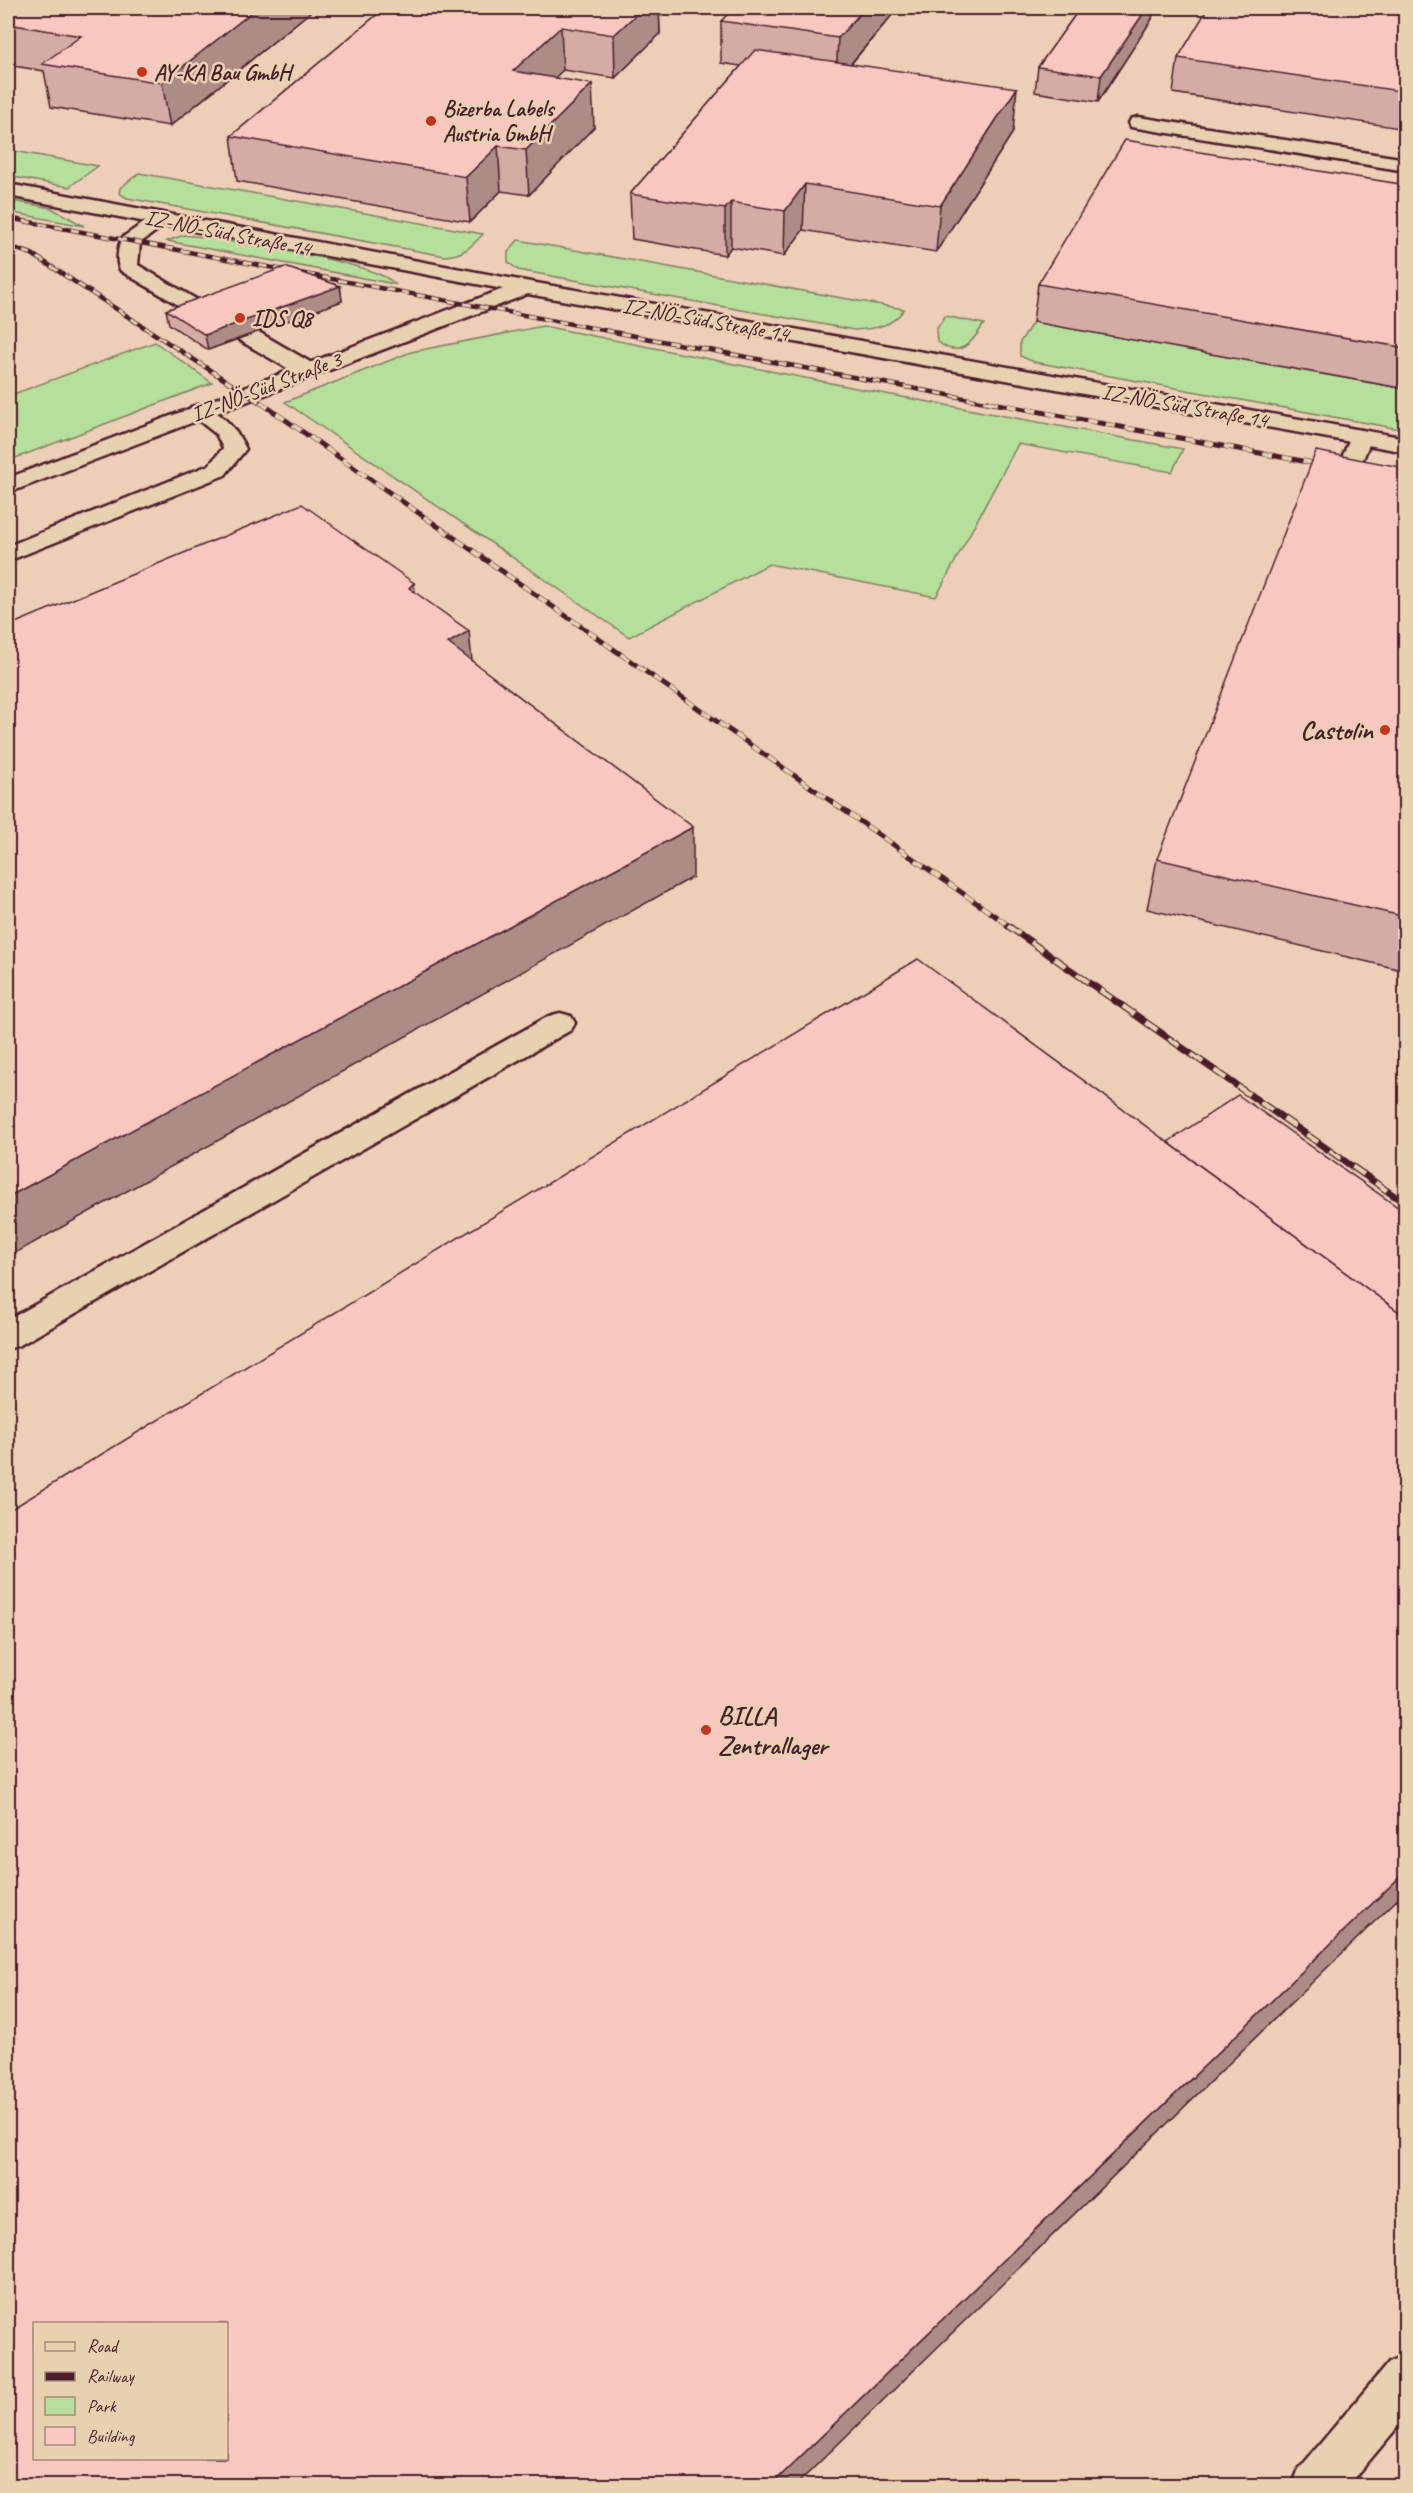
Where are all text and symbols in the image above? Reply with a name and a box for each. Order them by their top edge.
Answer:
place label: AY-KA Bau GmbH [154,59,295,87]
marker: AY-KA Bau GmbH [135,65,149,79]
place label: Bizerba Labels Austria GmbH [443,95,556,148]
marker: Bizerba Labels Austria GmbH [424,114,438,128]
street label: IZ-NÖ-Süd Straße 14 [142,203,315,263]
street label: IZ-NÖ-Süd Straße 14 [620,292,793,349]
place label: IDS Q8 [252,305,315,333]
marker: IDS Q8 [233,311,247,325]
street label: IZ-NÖ-Süd Straße 3 [187,345,347,428]
street label: IZ-NÖ-Süd Straße 14 [1099,378,1272,435]
place label: Castolin [1300,714,1374,747]
marker: Castolin [1378,723,1392,737]
place label: BILLA Zentrallager [718,1699,830,1762]
marker: BILLA Zentrallager [699,1723,713,1737]
legend [33,2322,228,2460]
text: Road [87,2335,120,2357]
text: Railway [87,2365,135,2387]
text: Park [87,2395,117,2417]
text: Building [87,2425,136,2447]

